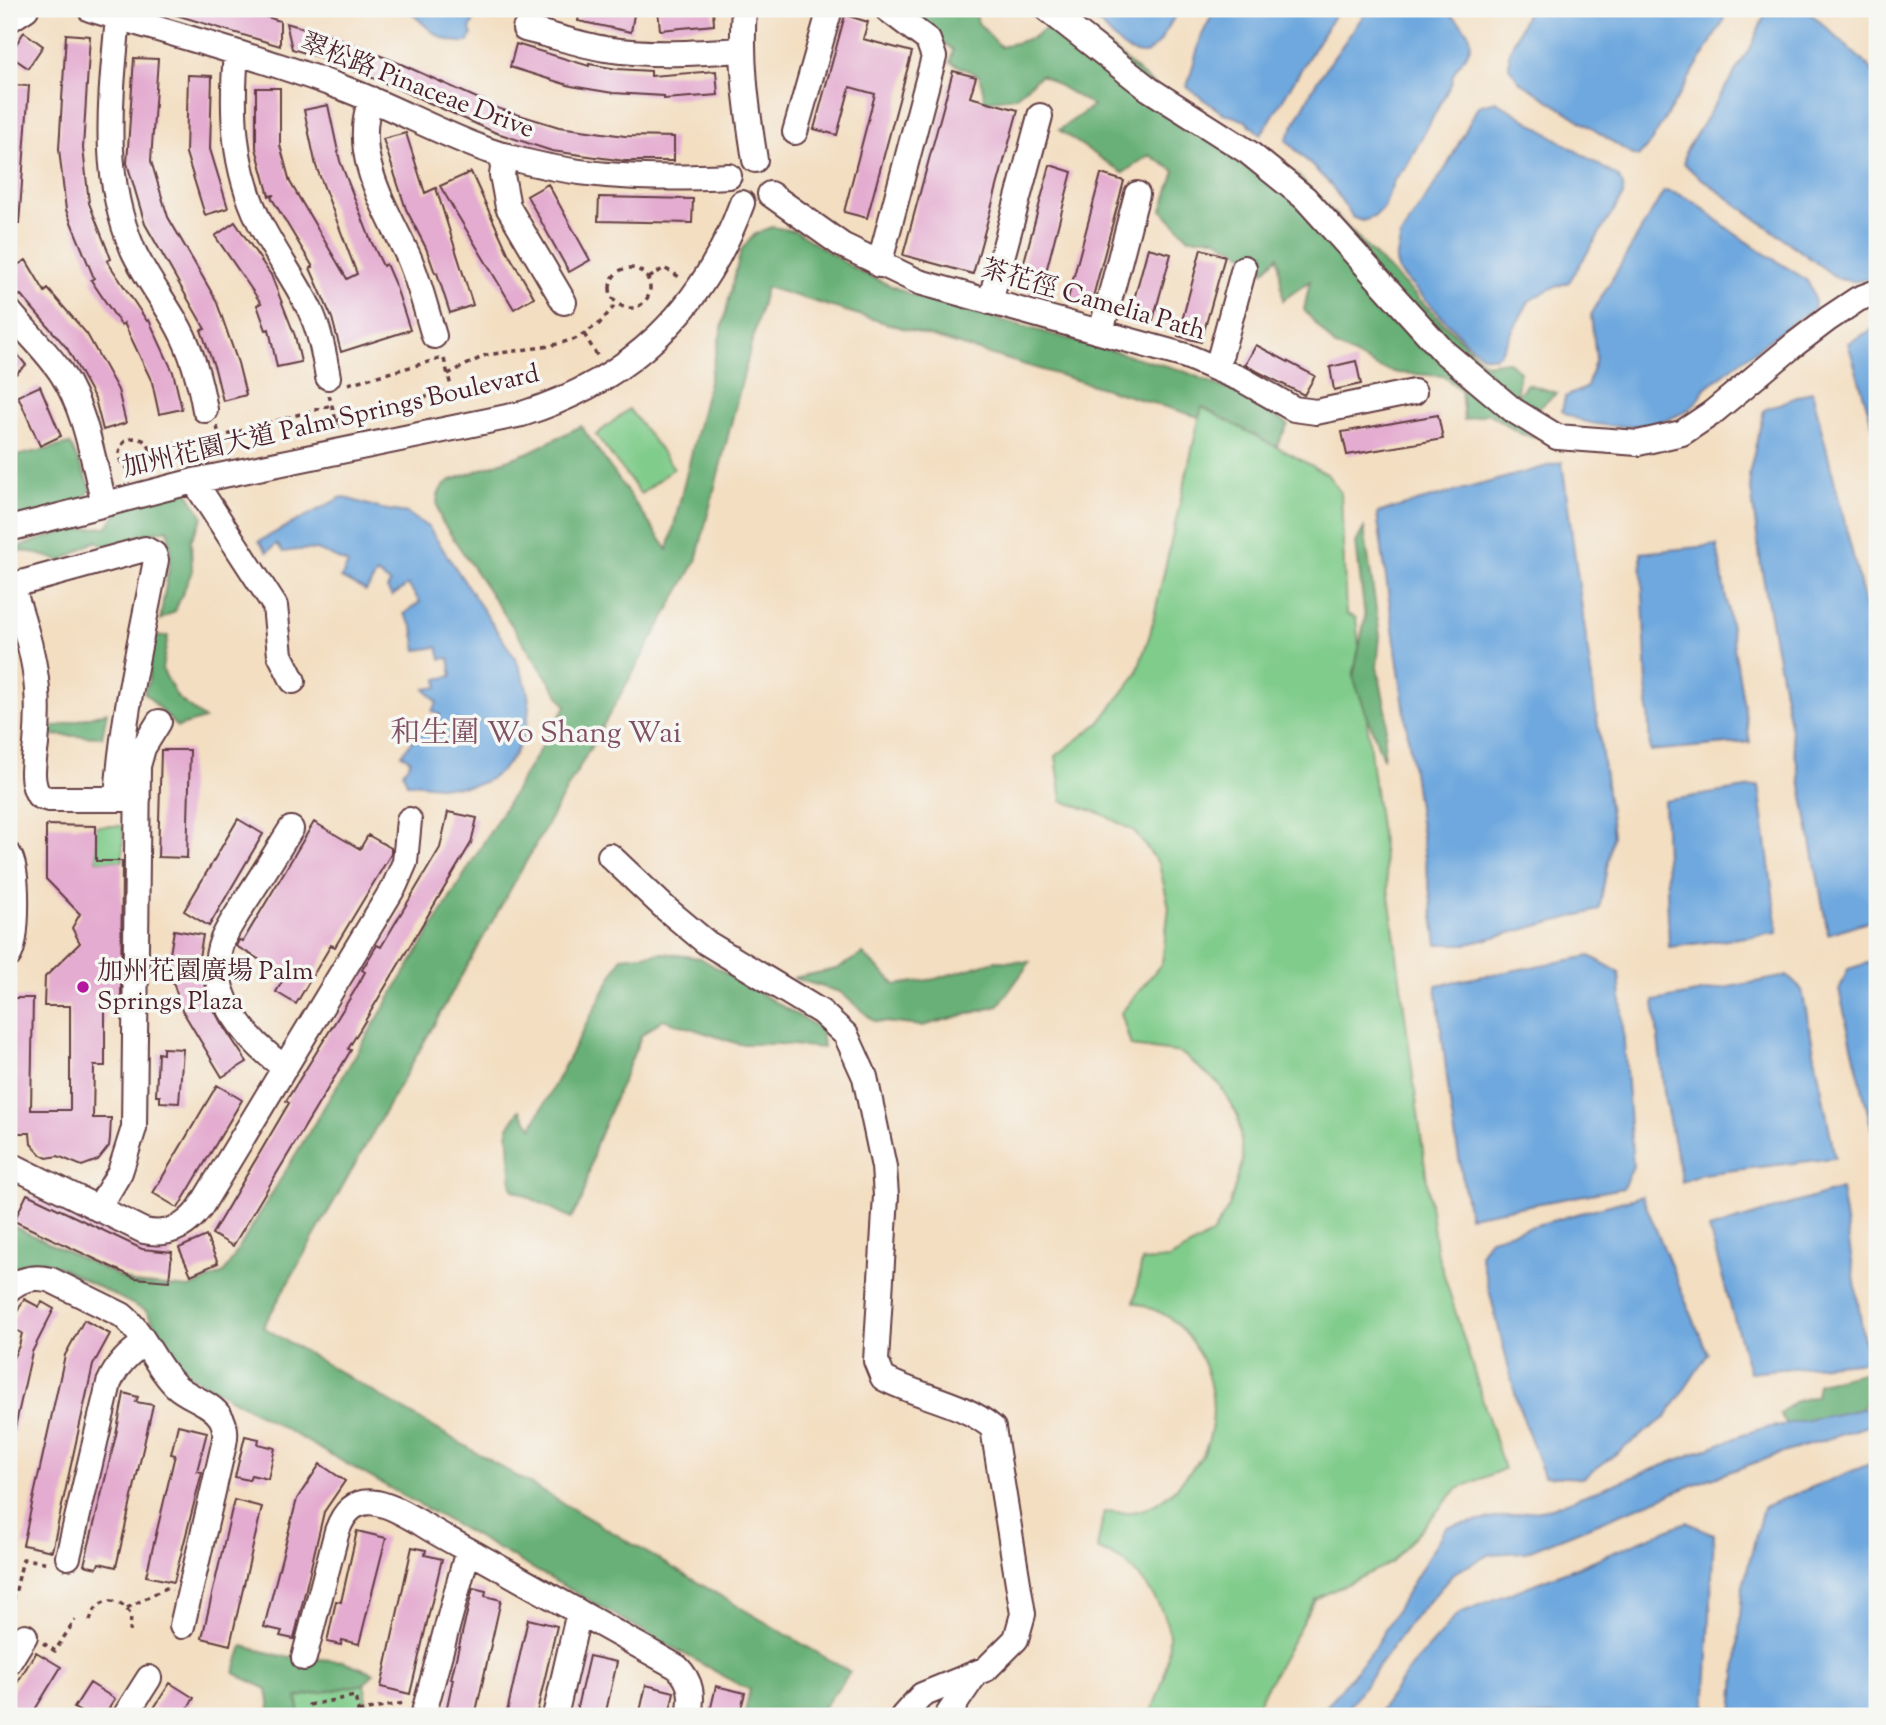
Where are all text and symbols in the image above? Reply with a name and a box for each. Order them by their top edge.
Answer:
street label: 翠松路 Pinaceae Drive [295,25,539,149]
street label: 茶花徑 Camelia Path [977,251,1209,351]
street label: 加州花園大道 Palm Springs Boulevard [119,356,543,488]
district label: 和生圍 Wo Shang Wai [390,713,682,756]
place label: 加州花園廣場 Palm Springs Plaza [97,954,314,1021]
marker: 加州花園廣場 Palm Springs Plaza [75,979,91,995]

